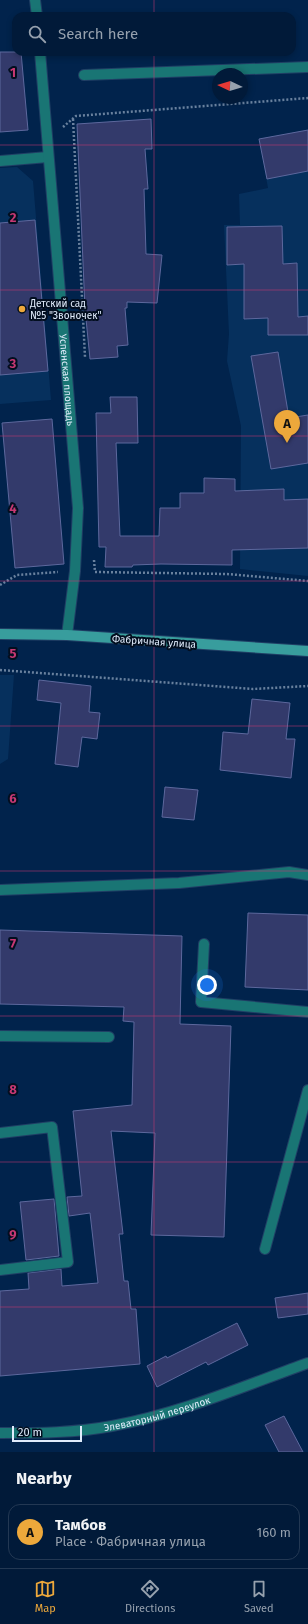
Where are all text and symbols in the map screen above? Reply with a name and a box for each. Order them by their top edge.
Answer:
search box [12,12,296,56]
icon: search [26,23,48,45]
text: Search here [58,25,138,43]
text: 1 [10,65,16,80]
north arrow [212,68,248,104]
text: 2 [10,210,17,225]
place label: Детский сад №5 "Звоночек" [29,298,101,322]
marker: Детский сад №5 "Звоночек" [17,304,27,314]
street label: Успенская площадь [57,333,76,426]
text: 3 [9,356,17,371]
pin: A [274,410,300,443]
text: 4 [9,501,17,516]
street label: Фабричная улица [112,633,196,651]
text: 5 [10,646,17,661]
text: 6 [9,791,17,806]
text: 7 [10,936,16,951]
your location [197,975,217,995]
text: 8 [9,1082,17,1097]
text: 9 [9,1227,17,1242]
street label: Элеваторный переулок [103,1394,213,1434]
scale bar [12,1424,82,1443]
text: 20 m [18,1426,42,1439]
text: Nearby [16,1468,71,1489]
text: Тамбов [55,1516,106,1534]
text: A [26,1525,34,1540]
text: 160 m [257,1525,291,1540]
text: Place · Фабричная улица [55,1534,206,1549]
tab: Map [34,1578,56,1615]
tab: Directions [125,1578,175,1615]
tab: Saved [244,1578,274,1615]

